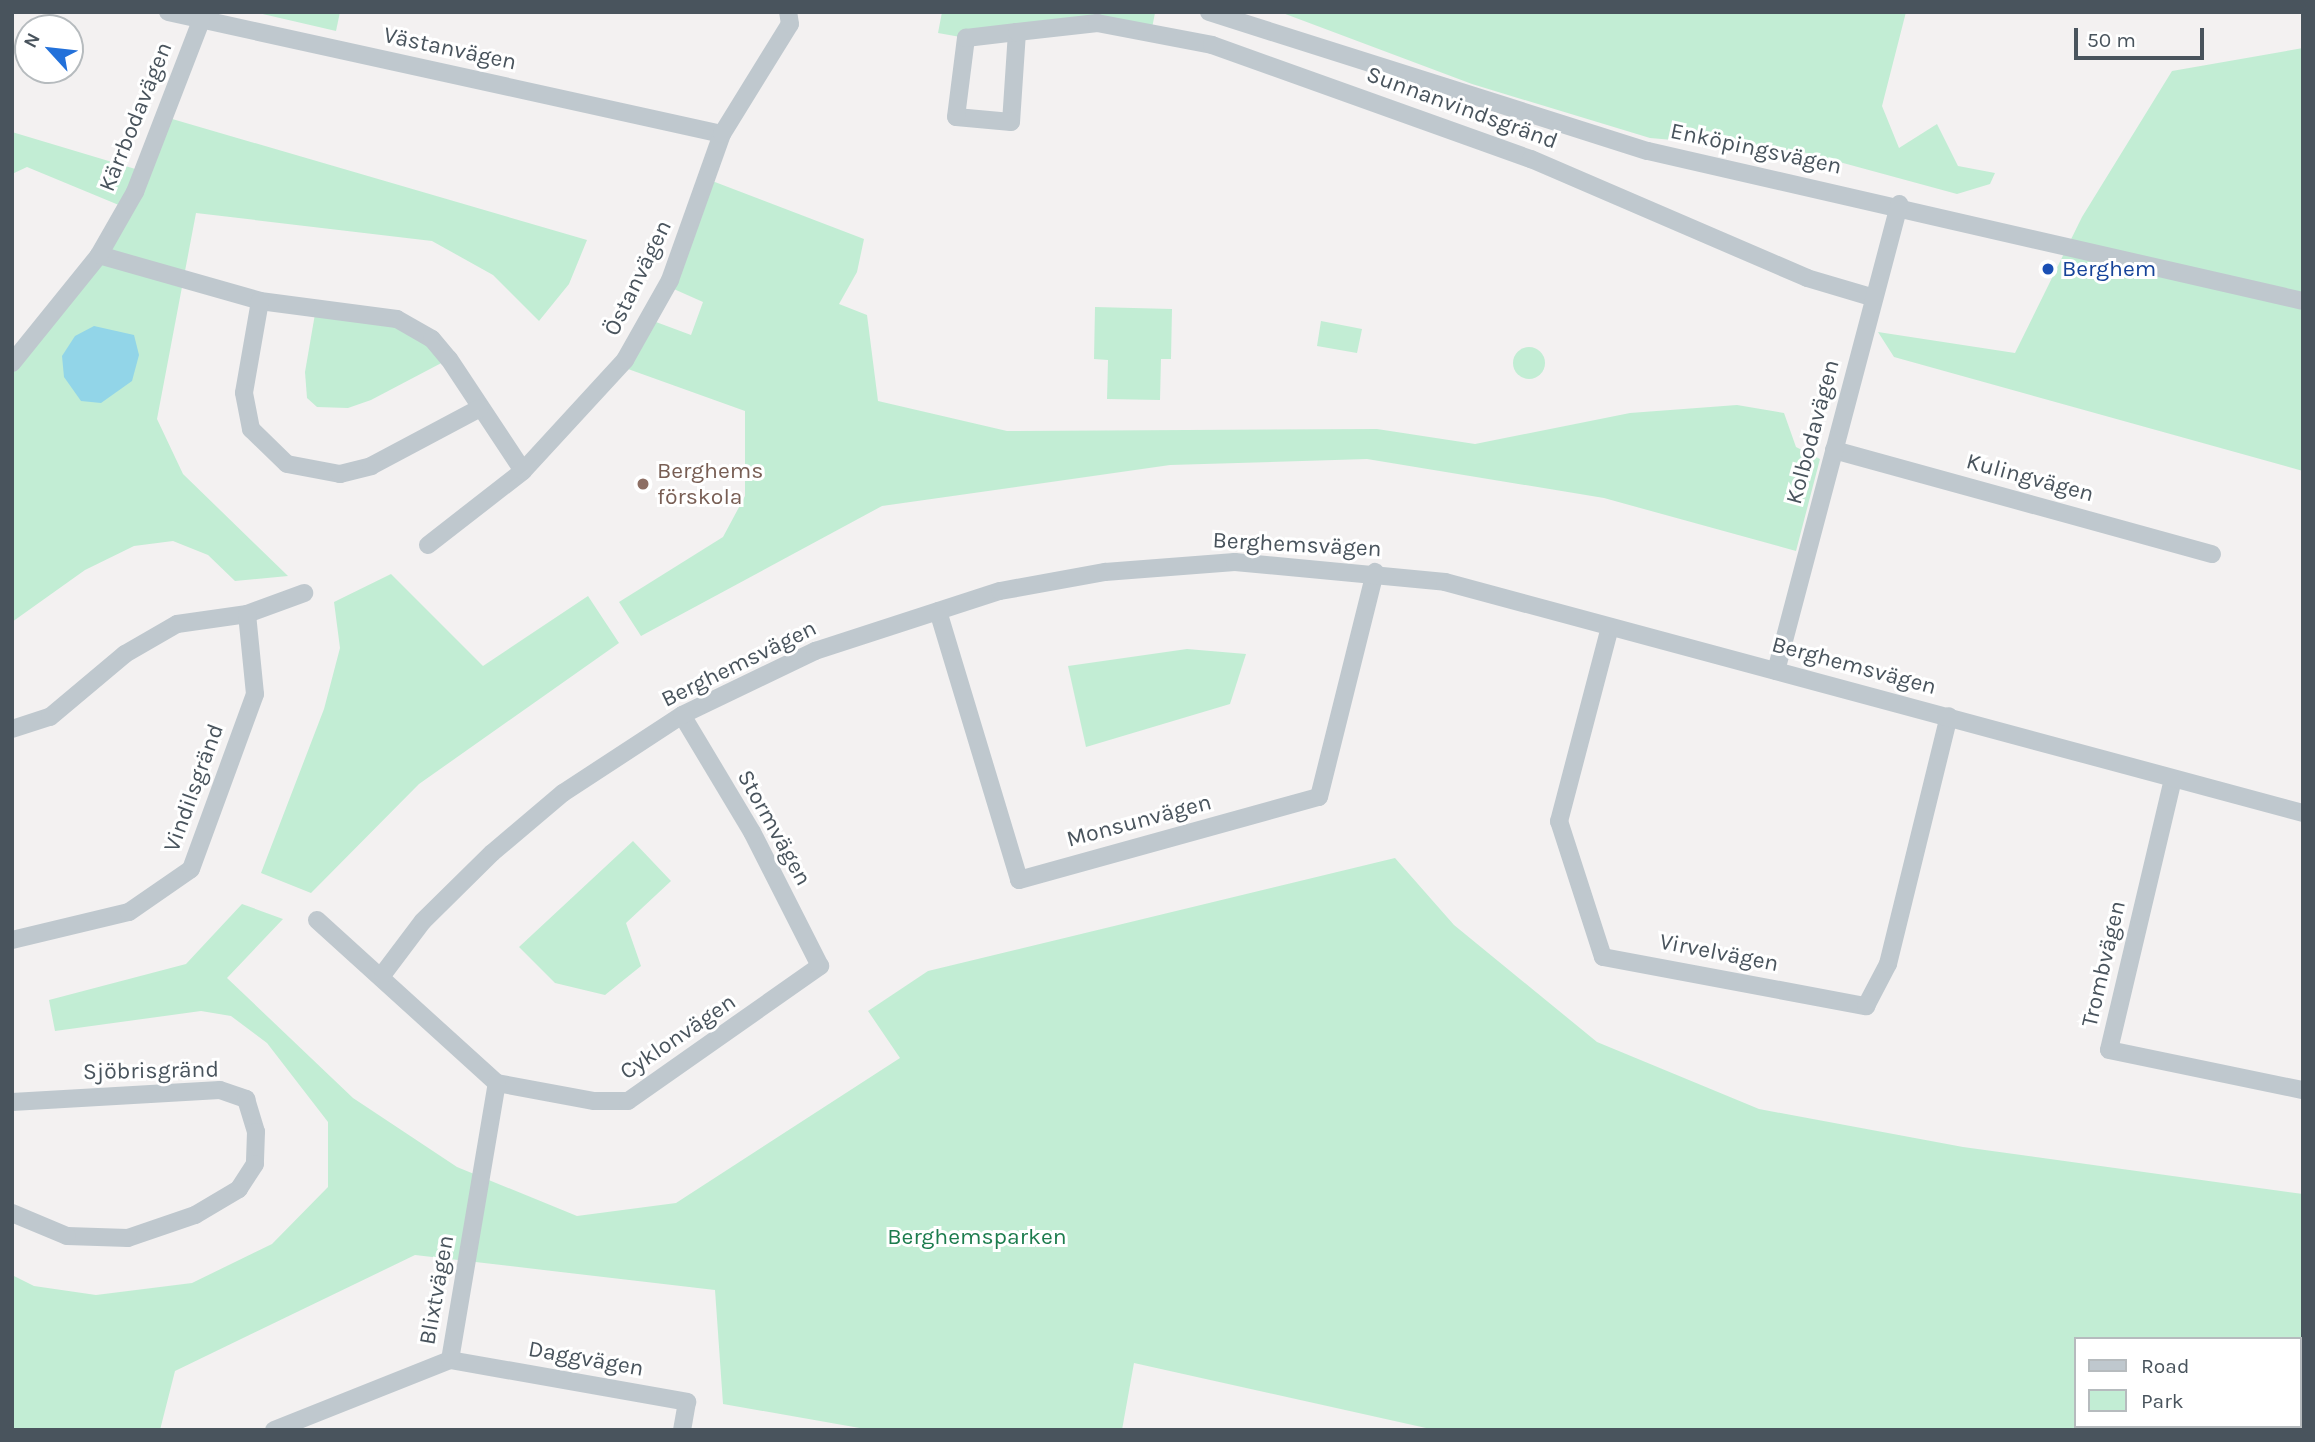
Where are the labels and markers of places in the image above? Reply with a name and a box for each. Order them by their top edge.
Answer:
place label: Berghem [2062,255,2156,283]
marker: Berghem [2040,261,2056,277]
place label: Berghems förskola [657,457,763,511]
marker: Berghems förskola [635,476,651,492]

